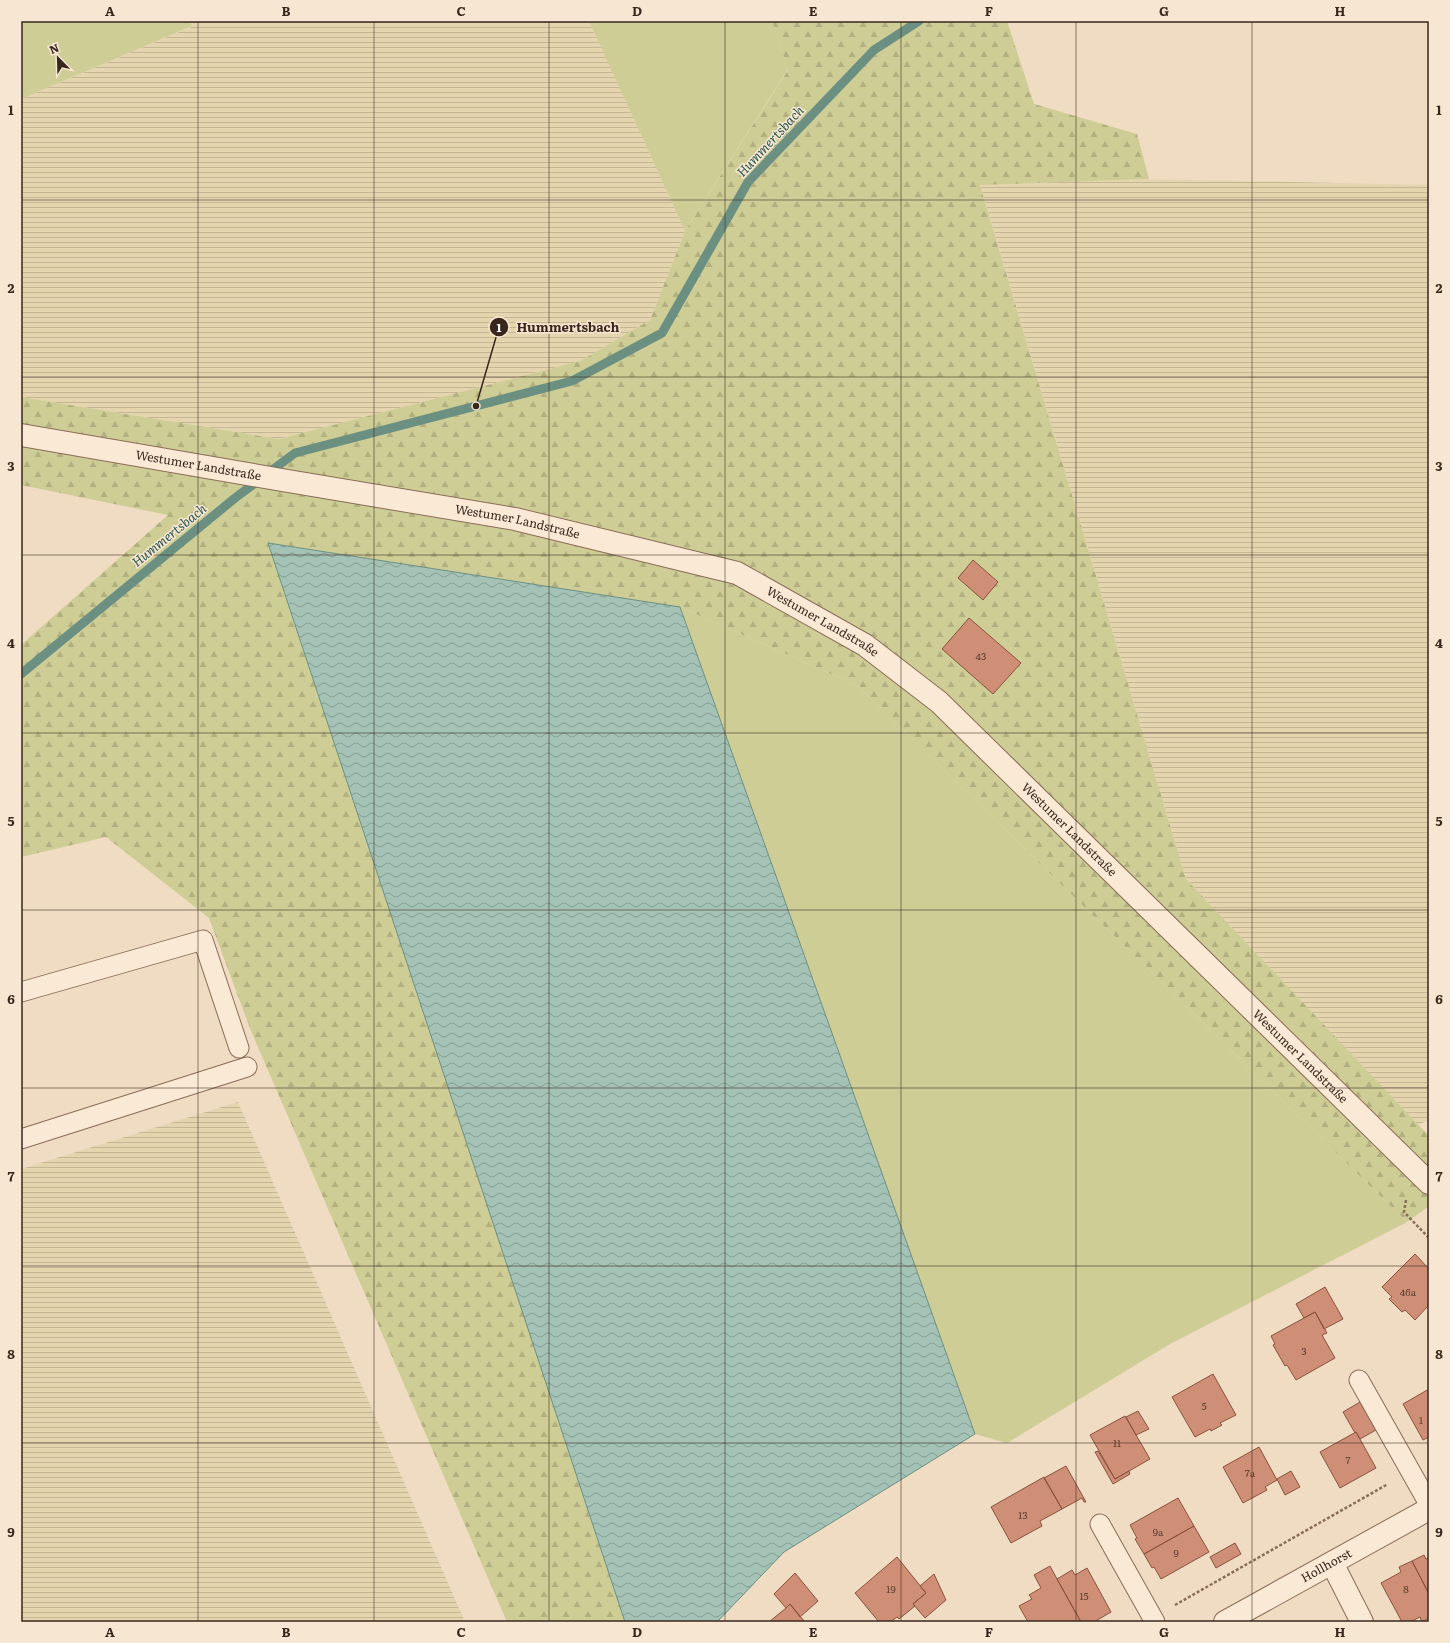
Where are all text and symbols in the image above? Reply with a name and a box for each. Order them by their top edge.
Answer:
text: A [105,1,115,20]
text: B [282,1,291,20]
text: C [456,1,466,20]
text: D [632,1,642,20]
text: E [809,1,818,20]
text: F [985,1,993,20]
text: G [1159,1,1169,20]
text: H [1335,1,1346,20]
north arrow [38,38,78,78]
text: N [46,39,61,57]
text: 1 [8,100,14,119]
text: 1 [1436,100,1442,119]
water label: Hummertsbach [732,101,808,180]
text: 2 [8,278,15,297]
text: 2 [1436,278,1443,297]
callout: Hummertsbach [489,315,628,340]
text: Hummertsbach [516,317,620,336]
text: 1 [497,318,502,336]
street label: Westumer Landstraße [134,445,263,484]
text: 3 [7,456,15,475]
text: 3 [1435,456,1443,475]
water label: Hummertsbach [127,498,210,571]
street label: Westumer Landstraße [454,499,582,542]
street label: Westumer Landstraße [763,581,883,661]
text: 4 [7,633,15,652]
text: 4 [1435,633,1443,652]
house number: 43 [976,648,986,663]
street label: Westumer Landstraße [1018,778,1121,880]
text: 5 [7,811,15,830]
text: 5 [1435,811,1443,830]
text: 6 [7,989,15,1008]
text: 6 [1435,989,1443,1008]
street label: Westumer Landstraße [1249,1005,1353,1107]
text: 7 [7,1166,15,1185]
text: 7 [1435,1166,1443,1185]
house number: 46a [1400,1284,1417,1299]
house number: 3 [1301,1343,1307,1358]
text: 8 [7,1344,15,1363]
text: 8 [1435,1344,1443,1363]
house number: 5 [1201,1398,1207,1413]
house number: 1 [1419,1412,1423,1427]
house number: 11 [1113,1435,1121,1450]
house number: 7 [1345,1452,1351,1467]
house number: 7a [1245,1465,1256,1480]
house number: 13 [1018,1507,1028,1522]
text: 9 [7,1522,15,1541]
text: 9 [1435,1522,1443,1541]
house number: 9a [1153,1524,1164,1539]
street label: Hollhorst [1297,1544,1355,1586]
house number: 9 [1173,1545,1179,1560]
house number: 19 [886,1581,896,1596]
house number: 8 [1403,1581,1409,1596]
house number: 15 [1079,1588,1089,1603]
text: A [105,1622,115,1641]
text: B [282,1622,291,1641]
text: C [456,1622,466,1641]
text: D [632,1622,642,1641]
text: E [809,1622,818,1641]
text: F [985,1622,993,1641]
text: G [1159,1622,1169,1641]
text: H [1335,1622,1346,1641]

